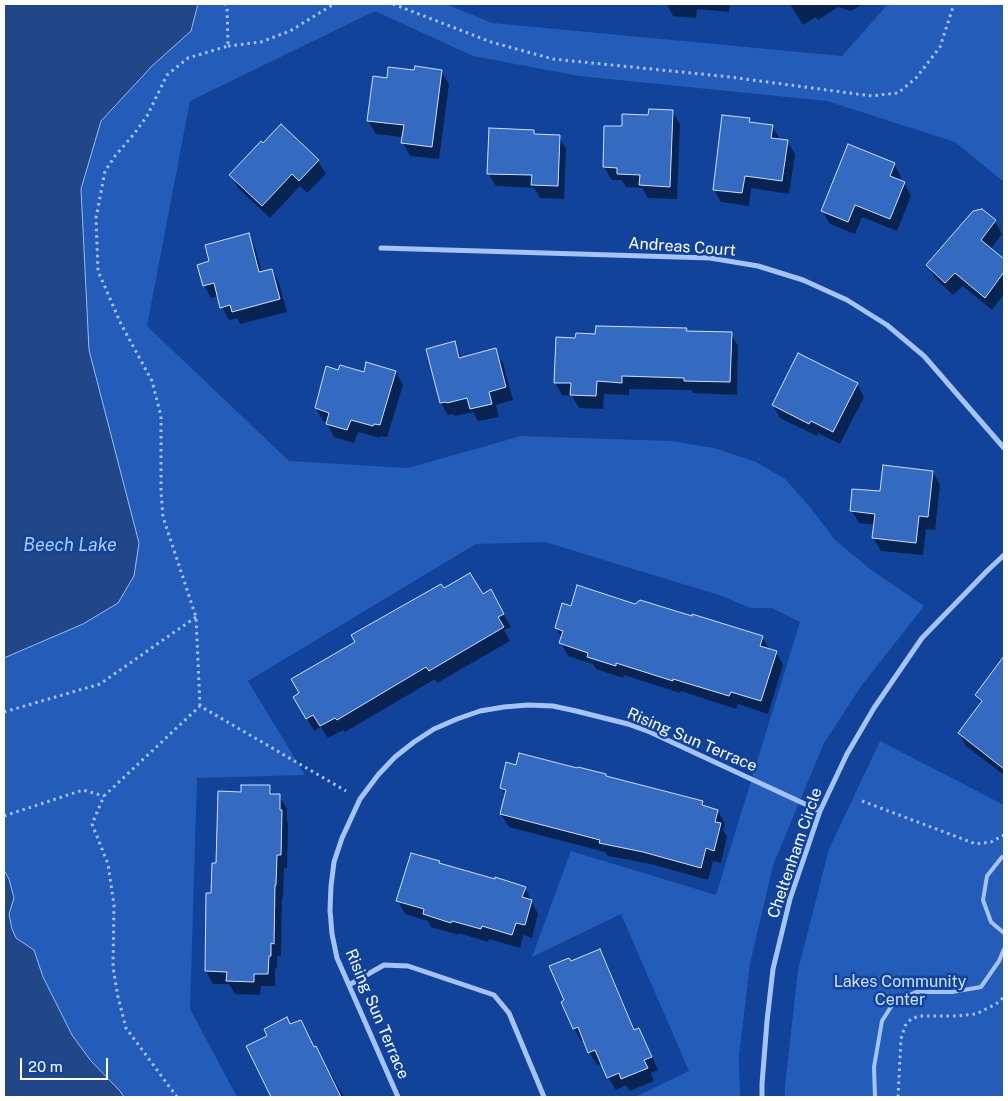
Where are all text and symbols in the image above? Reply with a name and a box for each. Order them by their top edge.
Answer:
street label: Andreas Court [628,234,736,260]
water label: Beech Lake [23,534,117,556]
street label: Rising Sun Terrace [624,704,760,776]
street label: Cheltenham Circle [764,785,826,921]
street label: Rising Sun Terrace [341,946,413,1082]
park label: Lakes Community Center [834,972,966,1010]
scale bar [22,1048,110,1080]
text: 20 m [28,1058,63,1075]

